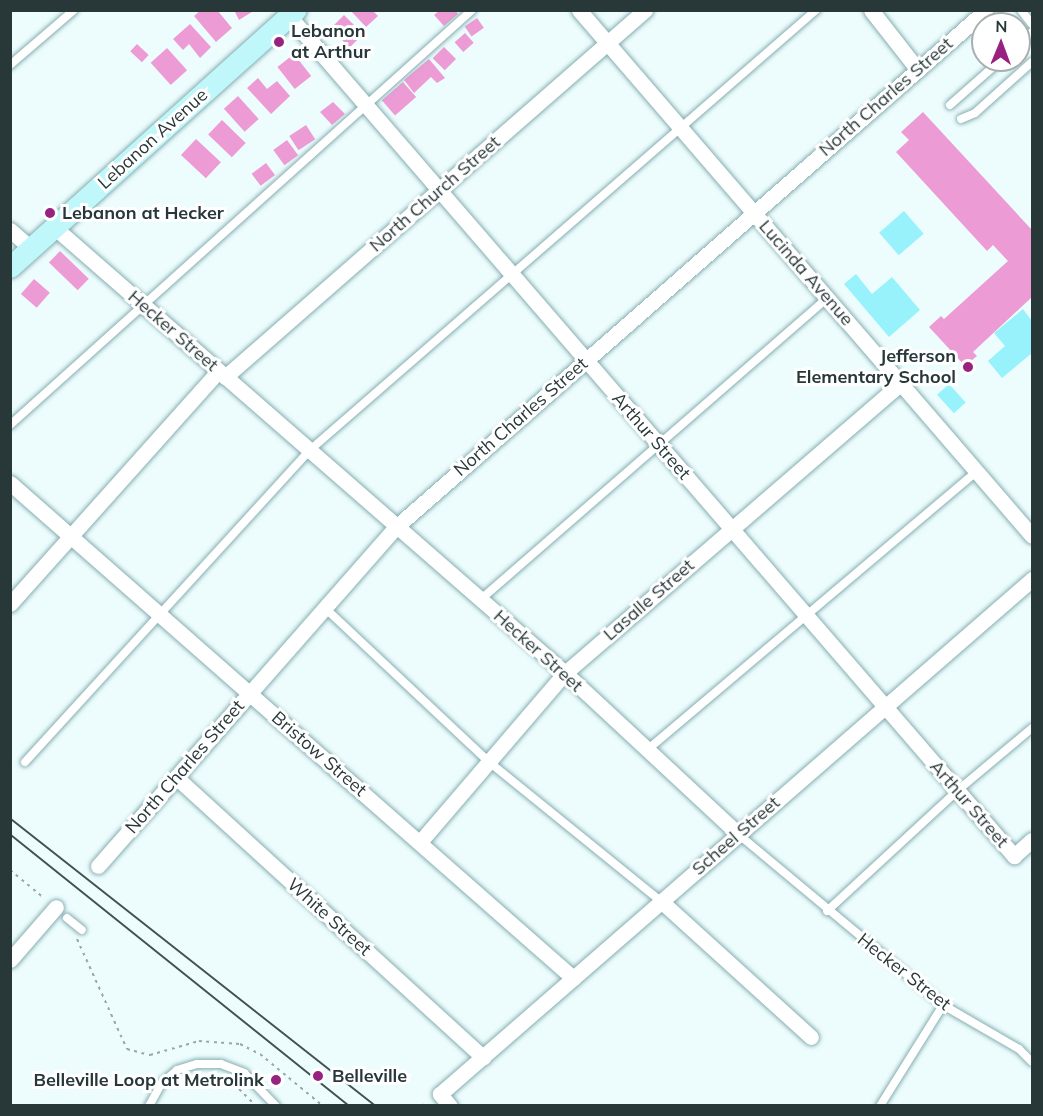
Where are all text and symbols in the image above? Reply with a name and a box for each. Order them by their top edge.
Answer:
north arrow [971,12,1031,72]
text: N [995,16,1007,36]
place label: Lebanon at Arthur [291,21,370,63]
street label: North Charles Street [815,33,957,161]
marker: Lebanon at Arthur [272,35,286,49]
street label: Lebanon Avenue [94,84,212,194]
street label: North Church Street [365,131,505,257]
place label: Lebanon at Hecker [62,202,224,224]
marker: Lebanon at Hecker [43,206,57,220]
street label: Lucinda Avenue [754,216,858,330]
street label: Hecker Street [124,286,222,376]
place label: Jefferson Elementary School [796,346,956,388]
street label: North Charles Street [450,353,592,481]
marker: Jefferson Elementary School [961,360,975,374]
street label: Arthur Street [607,388,695,484]
street label: Lasalle Street [599,555,699,645]
street label: Hecker Street [489,605,587,697]
street label: North Charles Street [121,696,249,838]
street label: Bristow Street [267,707,371,801]
street label: Arthur Street [925,756,1013,852]
street label: Scheel Street [688,792,784,880]
street label: White Street [283,874,375,960]
street label: Hecker Street [853,929,955,1015]
place label: Belleville [332,1065,407,1087]
marker: Belleville [309,1067,327,1085]
place label: Belleville Loop at Metrolink [34,1069,264,1091]
marker: Belleville Loop at Metrolink [269,1073,283,1087]

